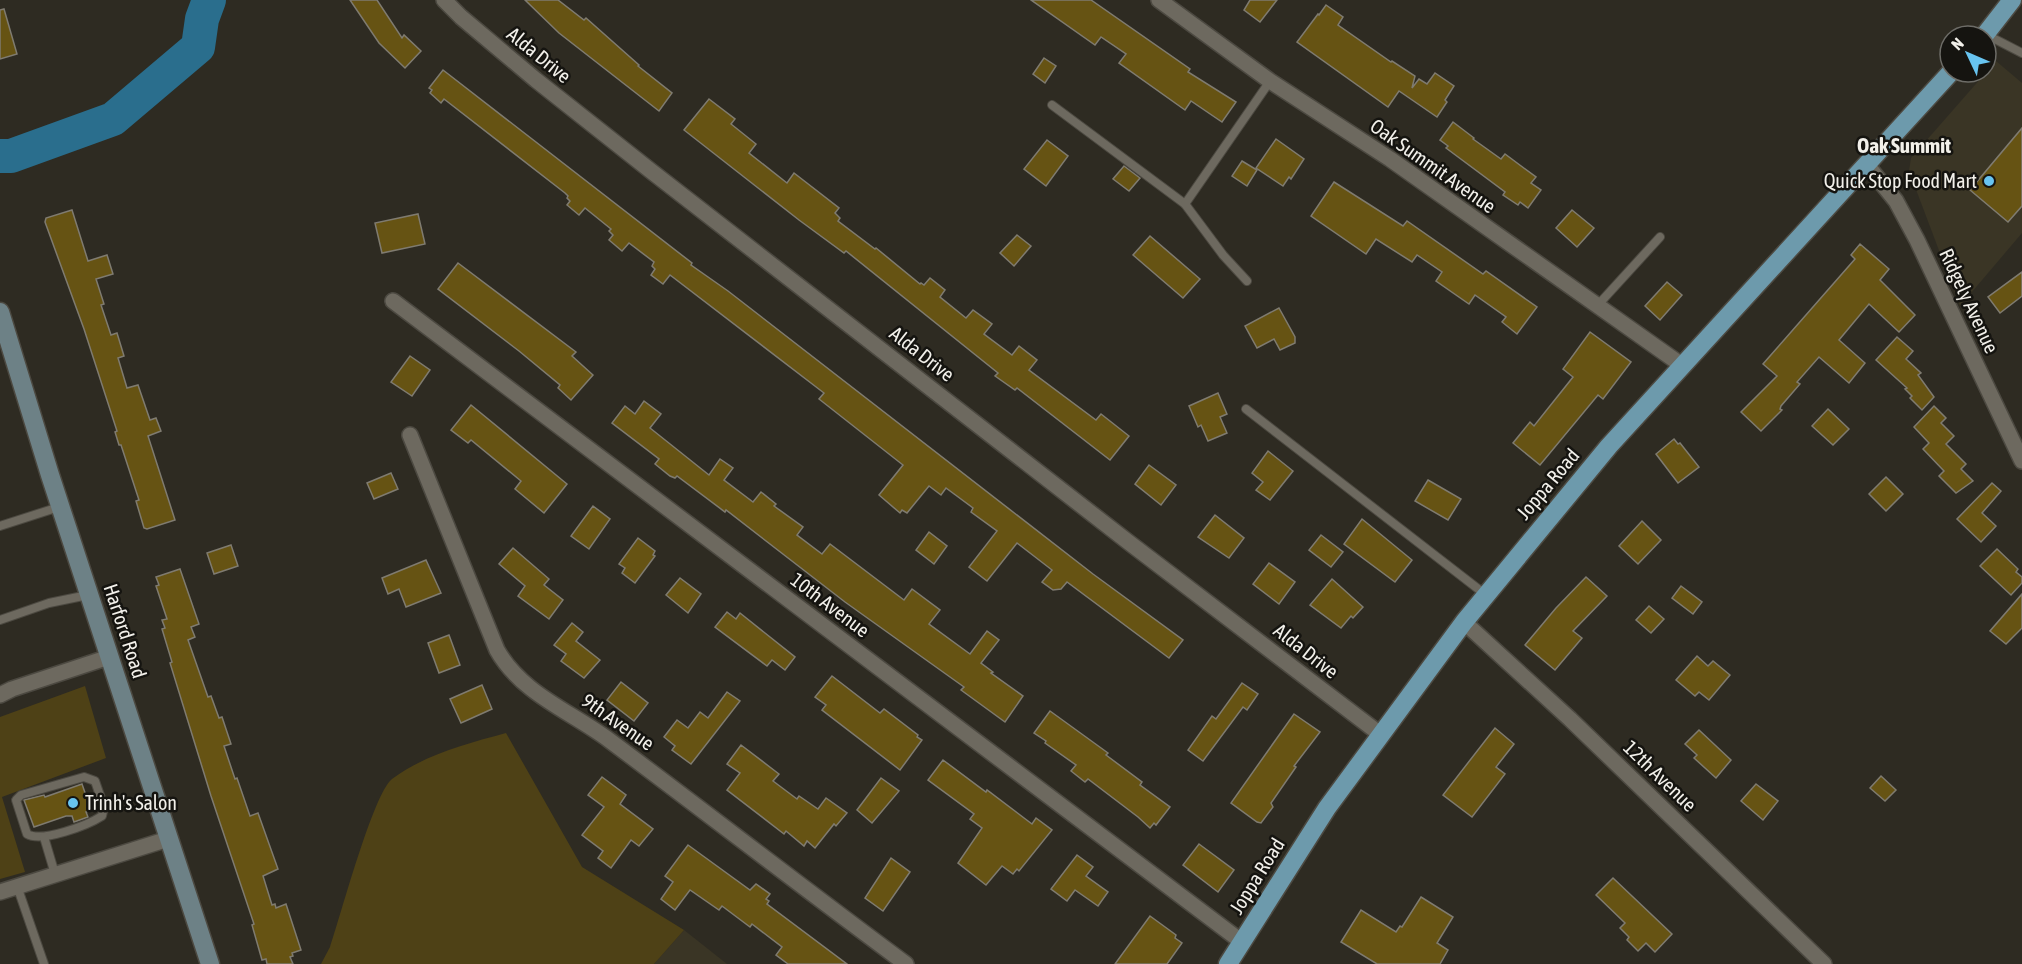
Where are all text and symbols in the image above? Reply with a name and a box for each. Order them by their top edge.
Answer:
street label: Alda Drive [503,22,576,87]
north arrow [1938,24,1998,84]
text: N [1947,34,1967,53]
street label: Oak Summit Avenue [1366,114,1500,217]
district label: Oak Summit [1857,133,1951,157]
place label: Quick Stop Food Mart [1824,169,1977,192]
marker: Quick Stop Food Mart [1982,174,1996,188]
street label: Ridgely Avenue [1935,245,2004,357]
street label: Alda Drive [886,321,959,386]
street label: Joppa Road [1511,444,1584,524]
street label: 10th Avenue [786,568,874,642]
street label: Harford Road [99,581,152,681]
street label: Alda Drive [1270,618,1343,683]
street label: 9th Avenue [578,688,659,755]
street label: 12th Avenue [1619,735,1702,816]
place label: Trinh's Salon [85,791,177,814]
marker: Trinh's Salon [66,796,80,810]
street label: Joppa Road [1224,834,1289,918]

